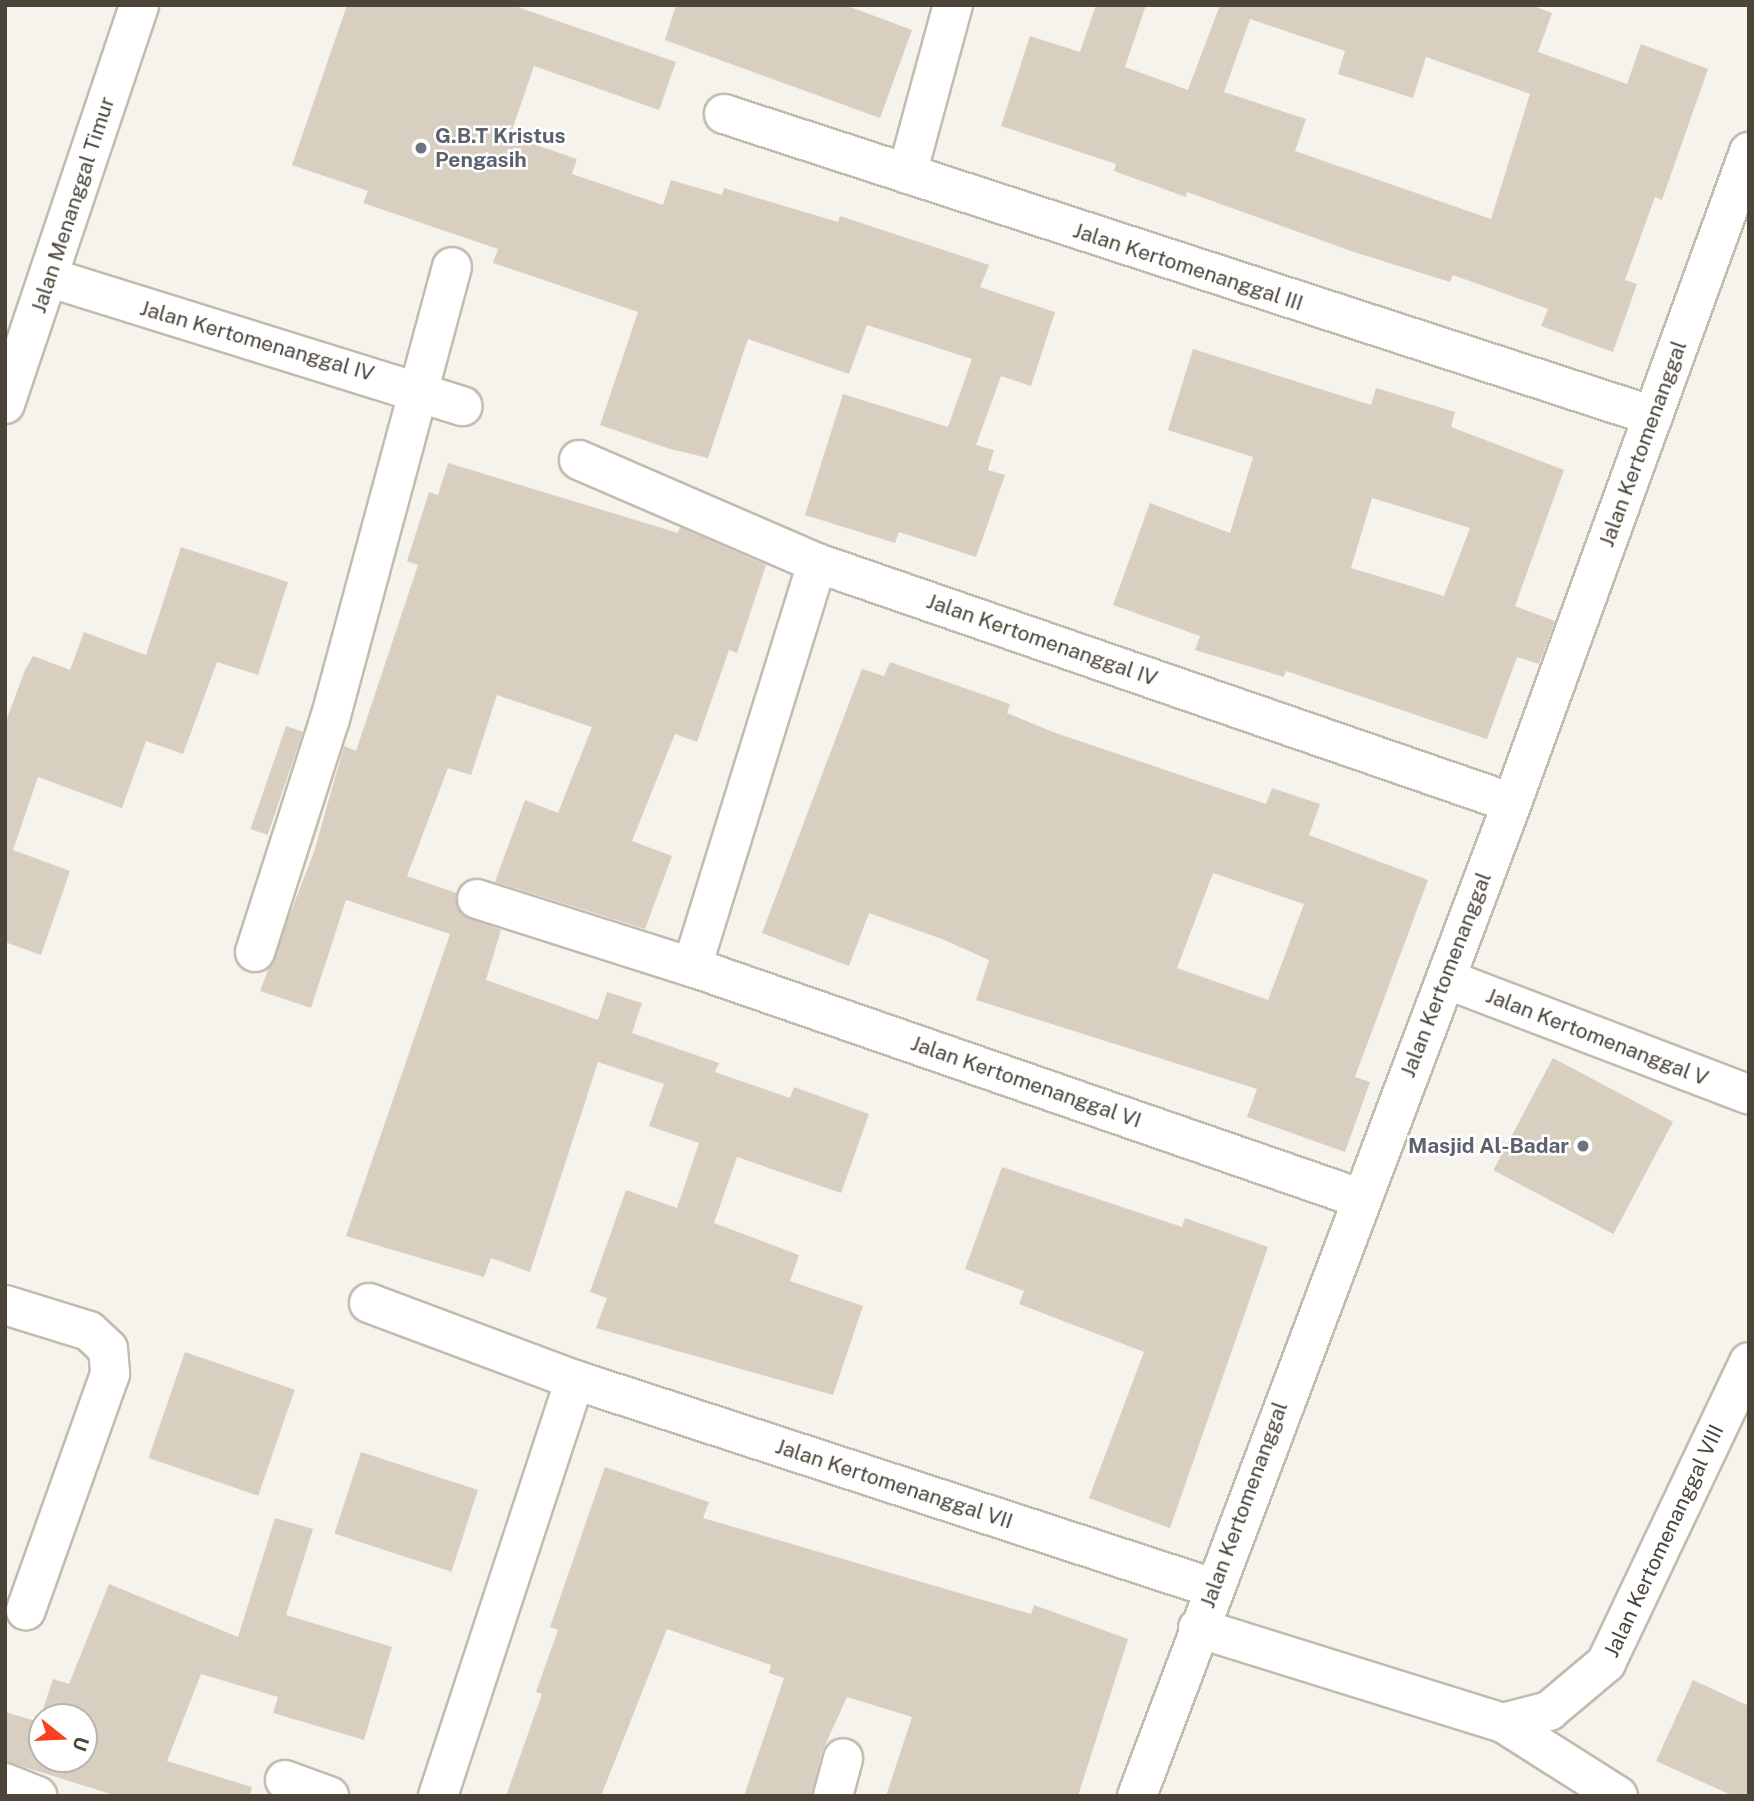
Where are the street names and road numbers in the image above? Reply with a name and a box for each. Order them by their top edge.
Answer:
street label: Jalan Menanggal Timur [26,94,120,316]
street label: Jalan Kertomenanggal III [1070,218,1306,316]
street label: Jalan Kertomenanggal IV [137,295,377,387]
street label: Jalan Kertomenanggal [1594,337,1692,551]
street label: Jalan Kertomenanggal IV [923,589,1161,691]
street label: Jalan Kertomenanggal [1395,869,1497,1081]
street label: Jalan Kertomenanggal V [1482,983,1712,1091]
street label: Jalan Kertomenanggal VI [907,1031,1145,1133]
street label: Jalan Kertomenanggal [1195,1398,1293,1612]
street label: Jalan Kertomenanggal VIII [1599,1420,1729,1662]
street label: Jalan Kertomenanggal VII [772,1434,1016,1534]

